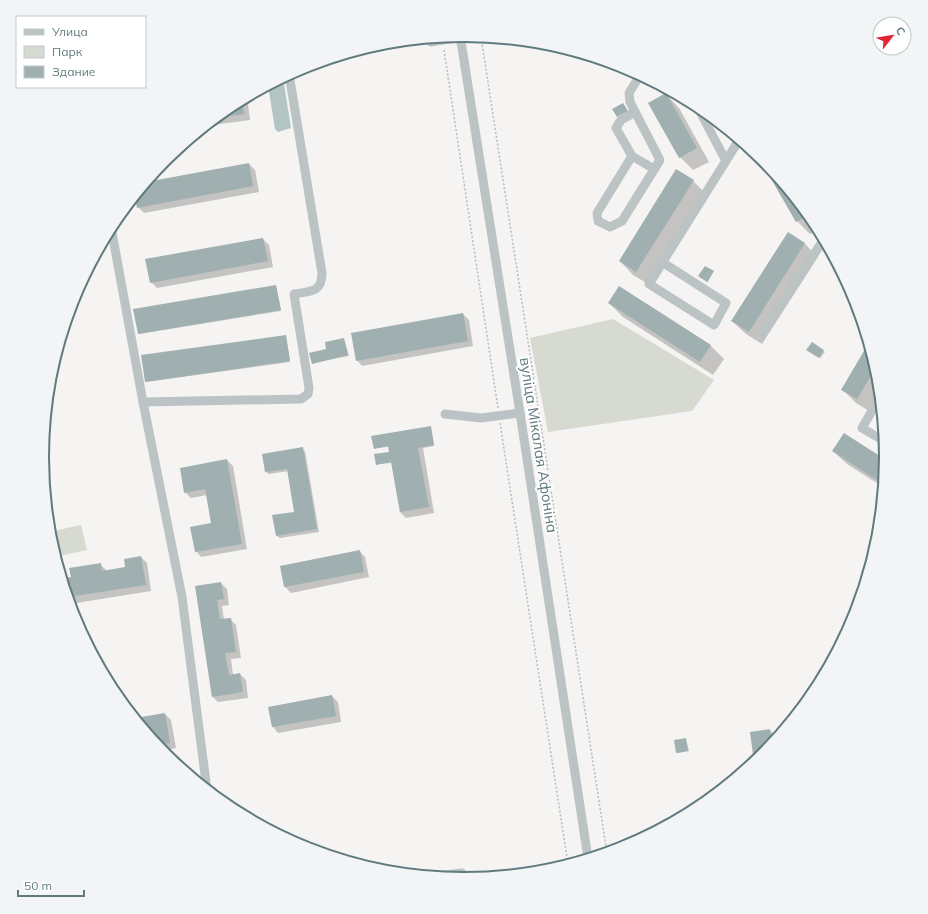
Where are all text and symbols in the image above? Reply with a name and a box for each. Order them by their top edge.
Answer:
legend [16,16,146,88]
north arrow [872,16,912,56]
text: Улица [51,24,88,39]
text: С [893,24,909,38]
text: Парк [52,44,83,59]
text: Здание [52,64,96,79]
street label: вуліца Мікалая Афоніна [516,356,562,534]
scale bar [18,872,84,898]
text: 50 m [24,878,52,893]

